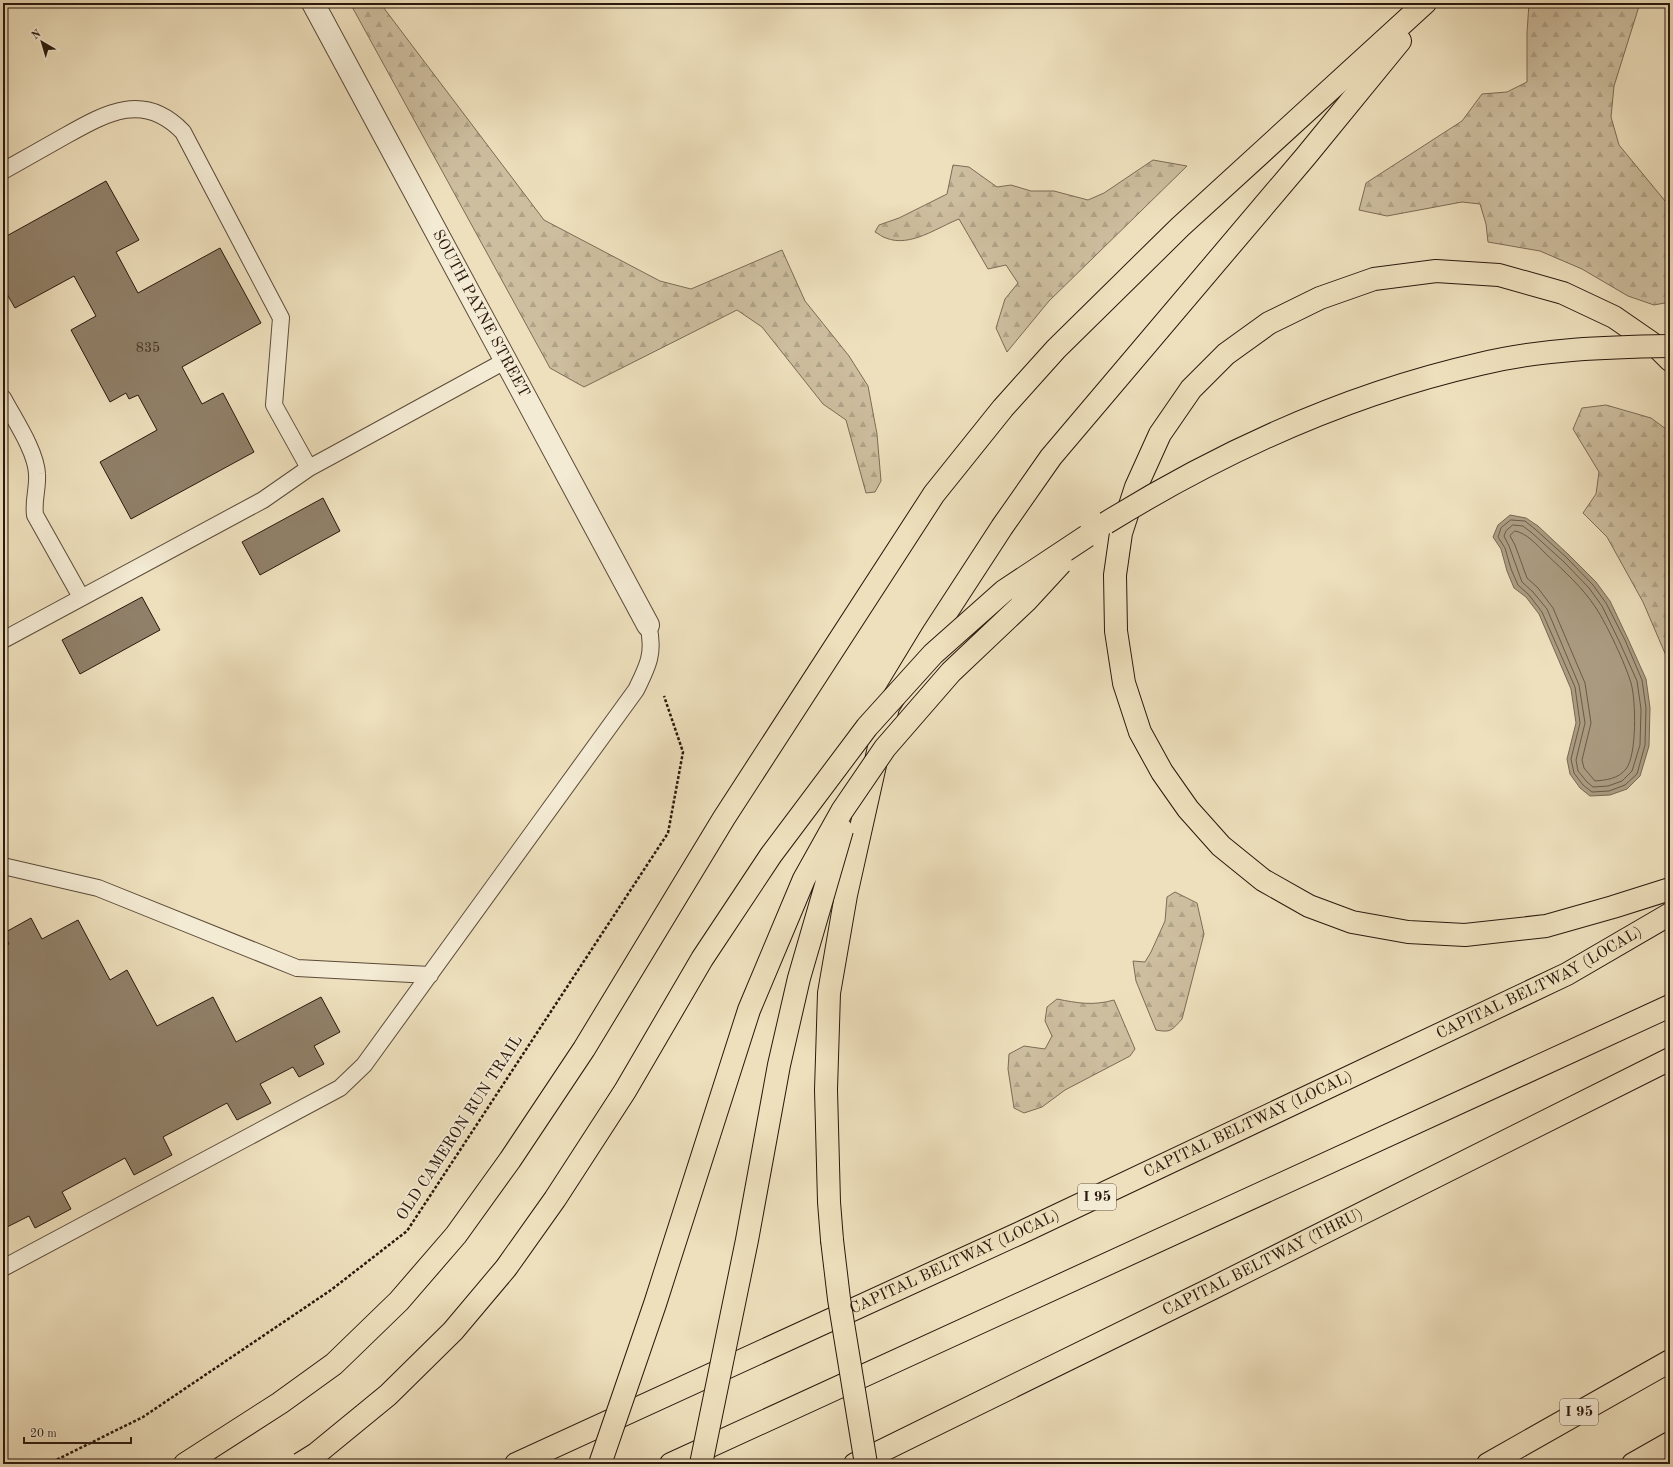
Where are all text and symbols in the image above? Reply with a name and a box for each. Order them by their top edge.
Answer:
north arrow [22,22,62,62]
text: N [30,28,44,42]
street label: SOUTH PAYNE STREET [429,227,532,400]
house number: 835 [136,341,160,355]
street label: CAPITAL BELTWAY (LOCAL) [1434,923,1645,1043]
street label: OLD CAMERON RUN TRAIL [394,1033,526,1223]
street label: CAPITAL BELTWAY (LOCAL) [1141,1068,1355,1181]
road number: I 95 [1078,1184,1116,1210]
street label: CAPITAL BELTWAY (THRU) [1160,1205,1366,1319]
street label: CAPITAL BELTWAY (LOCAL) [848,1206,1062,1318]
road number: I 95 [1560,1399,1598,1425]
scale bar [24,1419,131,1445]
text: 20 m [30,1428,57,1440]

